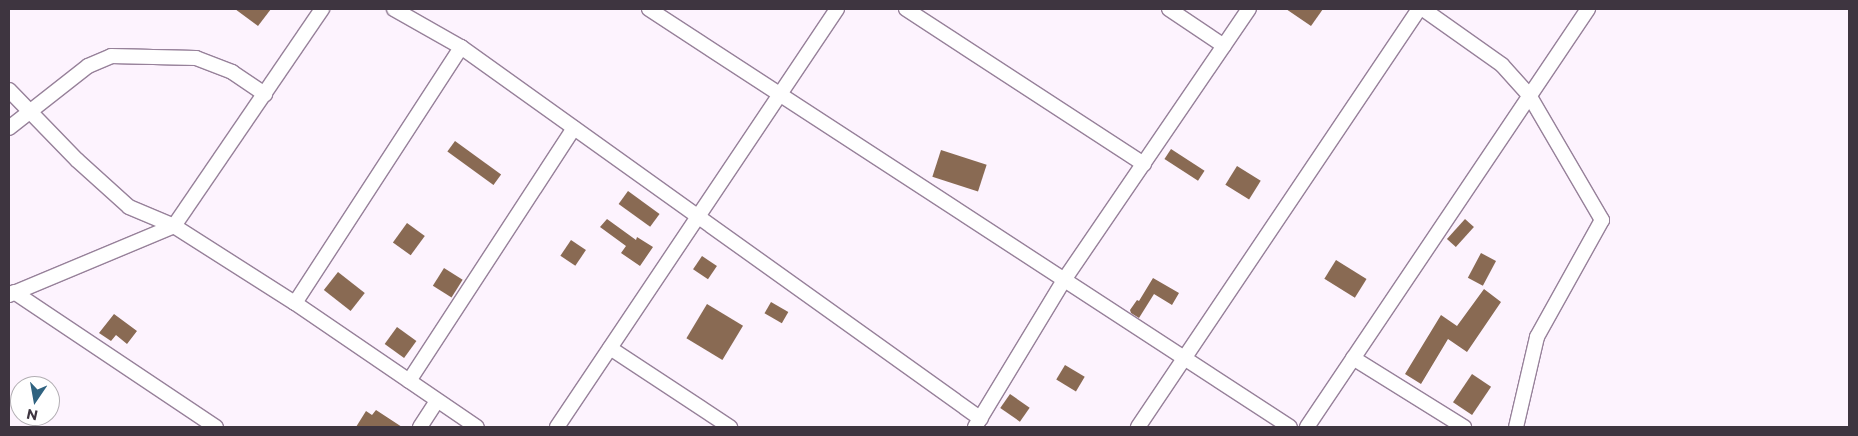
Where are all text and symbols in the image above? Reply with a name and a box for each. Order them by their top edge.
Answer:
north arrow [10,376,60,426]
text: N [25,405,39,425]

